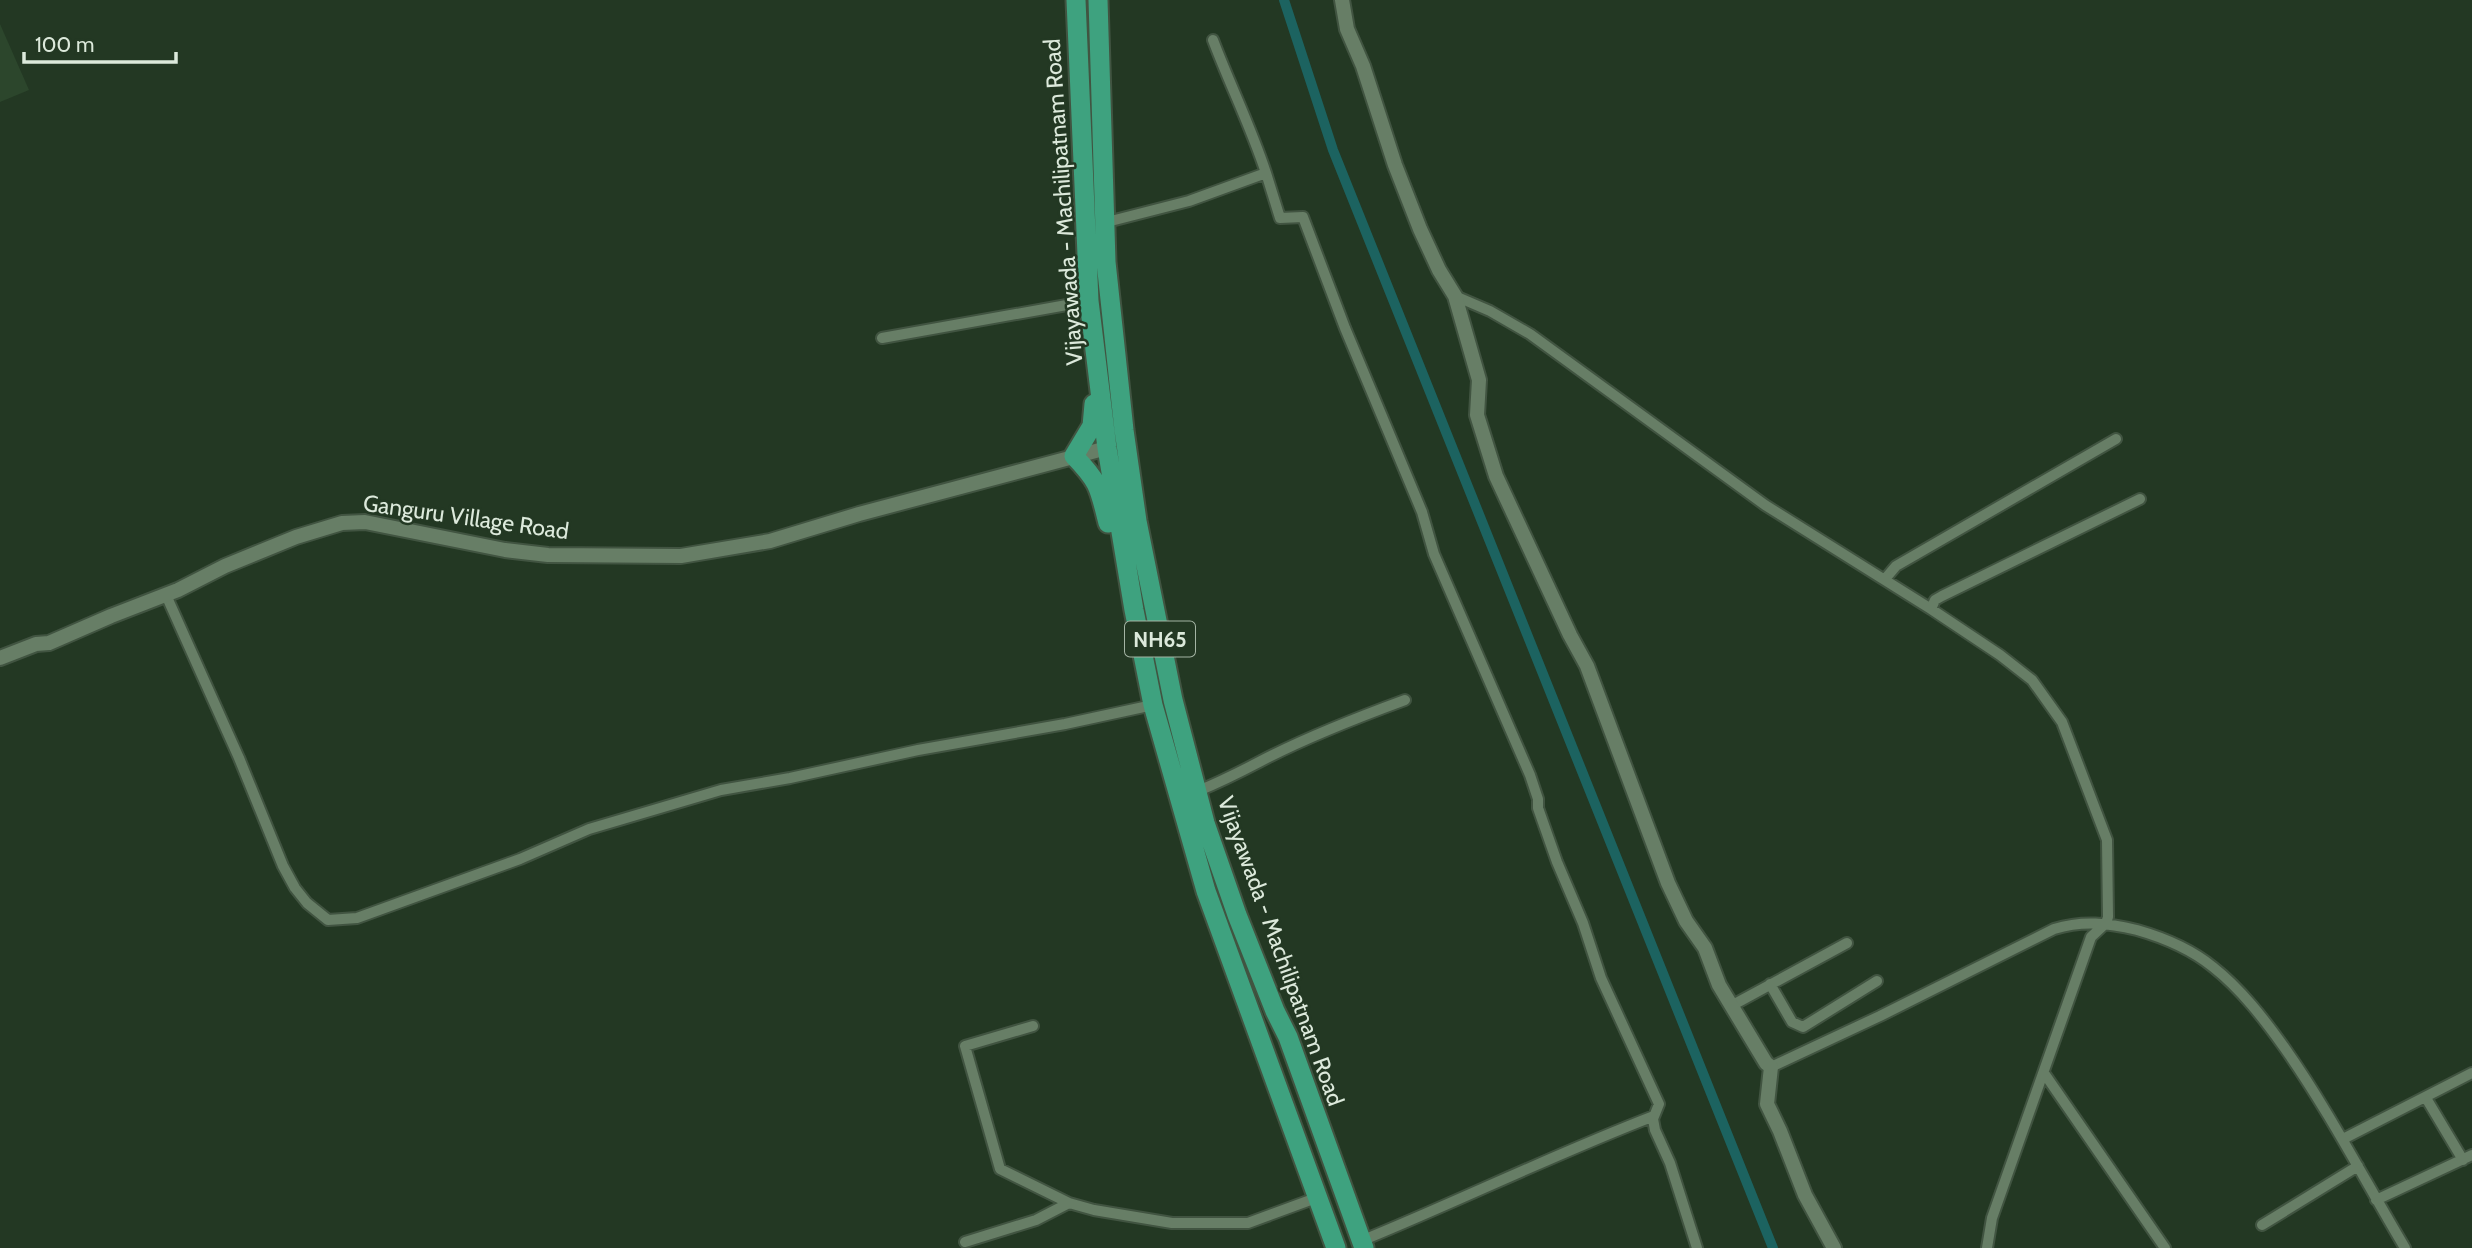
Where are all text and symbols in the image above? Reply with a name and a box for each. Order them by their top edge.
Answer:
scale bar [24,21,177,65]
text: 100 m [35,32,94,57]
street label: Vijayawada - Machilipatnam Road [1038,38,1088,366]
street label: Ganguru Village Road [361,489,571,545]
road number: NH65 [1125,622,1195,656]
street label: Vijayawada - Machilipatnam Road [1212,792,1350,1110]

